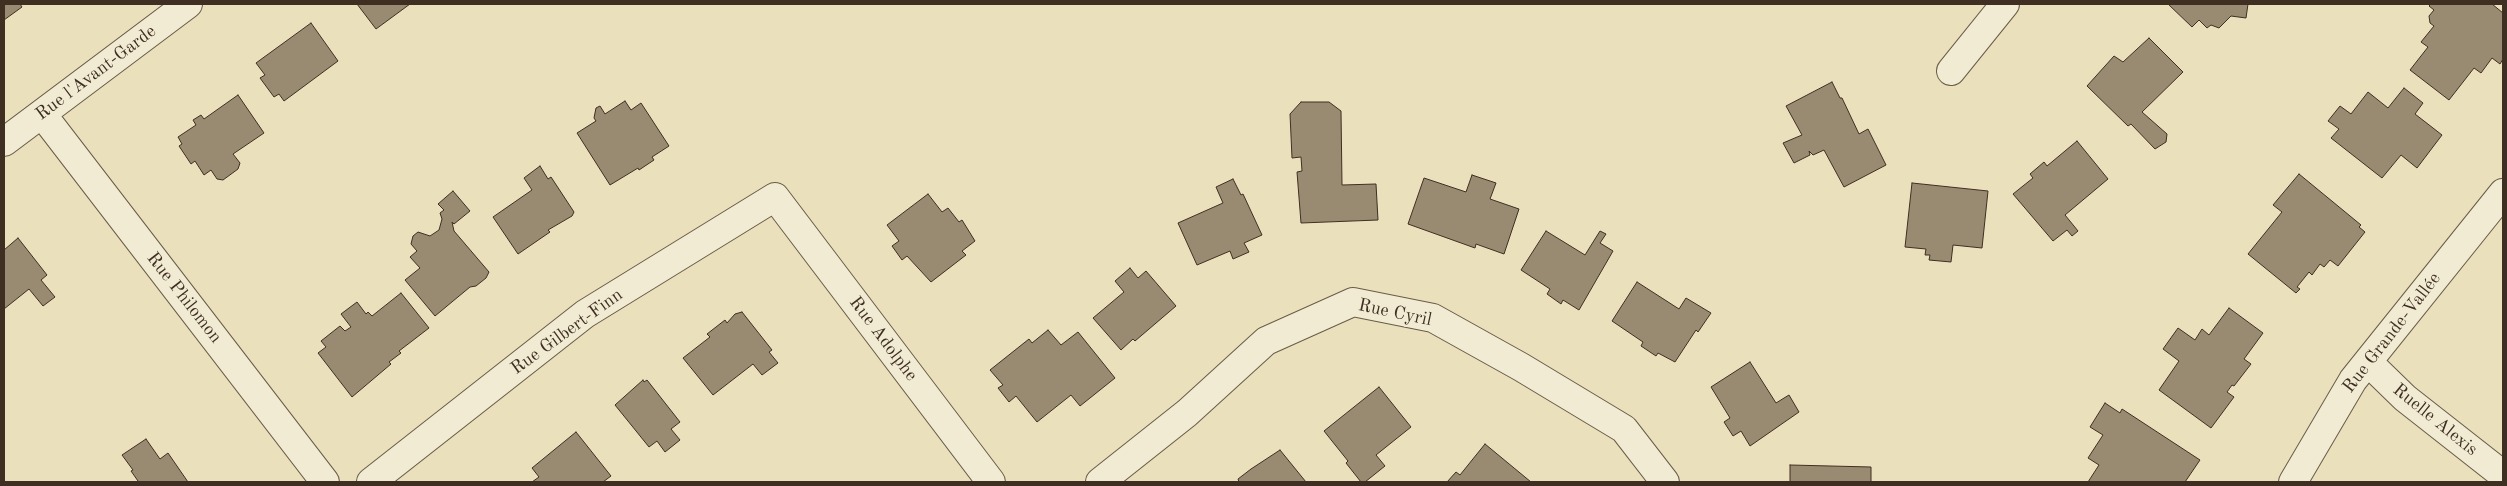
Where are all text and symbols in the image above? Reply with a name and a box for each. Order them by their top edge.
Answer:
street label: Rue l'Avant-Garde [32,21,160,125]
street label: Rue Philomon [142,248,226,348]
street label: Rue Grande-Vallée [2338,269,2446,397]
street label: Rue Gilbert-Finn [507,284,627,380]
street label: Rue Adolphe [844,293,922,385]
street label: Rue Cyril [1356,295,1434,331]
street label: Ruelle Alexis [2388,379,2482,461]

